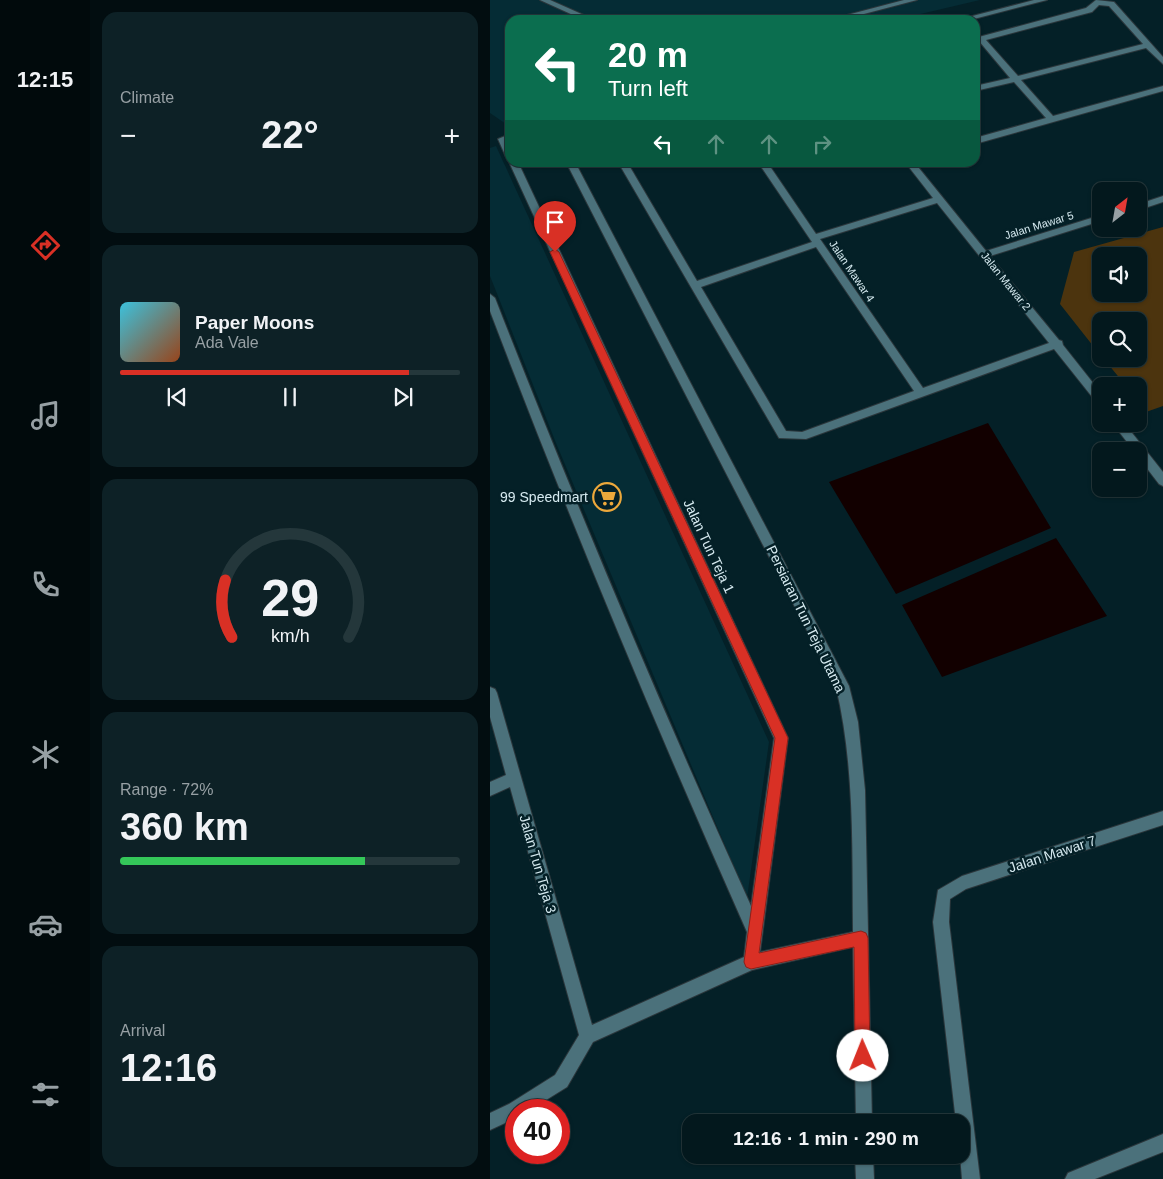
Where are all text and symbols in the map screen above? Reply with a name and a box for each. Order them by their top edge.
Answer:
icon: left [525,35,590,100]
text: 20 m [608,35,688,74]
text: 12:15 [17,67,73,92]
text: Turn left [608,76,688,101]
text: Climate [120,89,174,106]
text: 22° [261,114,319,156]
text: − [120,120,136,151]
text: + [444,120,460,151]
icon: left [649,130,677,158]
icon: ahead [702,130,730,158]
icon: ahead [755,130,783,158]
icon: right [808,130,836,158]
north arrow [1092,182,1148,238]
map controls [1092,182,1147,497]
pin [534,201,576,252]
icon: arrive [541,208,569,236]
street label: Jalan Mawar 5 [1003,209,1075,241]
icon: directions [28,228,63,263]
street label: Jalan Mawar 4 [827,238,877,304]
button: sound [1092,247,1147,302]
street label: Jalan Mawar 2 [979,249,1033,313]
text: Paper Moons [195,312,314,333]
button: search [1092,312,1147,367]
text: Ada Vale [195,334,259,351]
button: + [1092,377,1147,432]
icon: previous [163,383,191,411]
icon: pause [276,383,304,411]
icon: next [389,383,417,411]
icon: music [28,398,63,433]
button: − [1092,442,1147,497]
supermarket icon: 99 Speedmart [592,482,622,512]
place label: 99 Speedmart [500,489,588,505]
street label: Jalan Tun Teja 1 [680,497,738,596]
street label: Persiaran Tun Teja Utama [763,543,849,695]
icon: phone [28,567,63,602]
text: 29 [261,569,319,627]
text: km/h [271,626,309,646]
icon: climate [28,737,63,772]
text: Range · 72% [120,781,213,798]
text: 360 km [120,806,249,848]
street label: Jalan Tun Teja 3 [516,813,560,915]
street label: Jalan Mawar 7 [1006,832,1098,876]
icon: car [28,907,63,942]
text: Arrival [120,1022,165,1039]
position arrow [836,1029,888,1081]
text: 12:16 [120,1047,217,1089]
icon: filters [28,1077,63,1112]
speed limit sign: 40 [505,1099,570,1164]
text: 12:16 · 1 min · 290 m [733,1128,919,1149]

